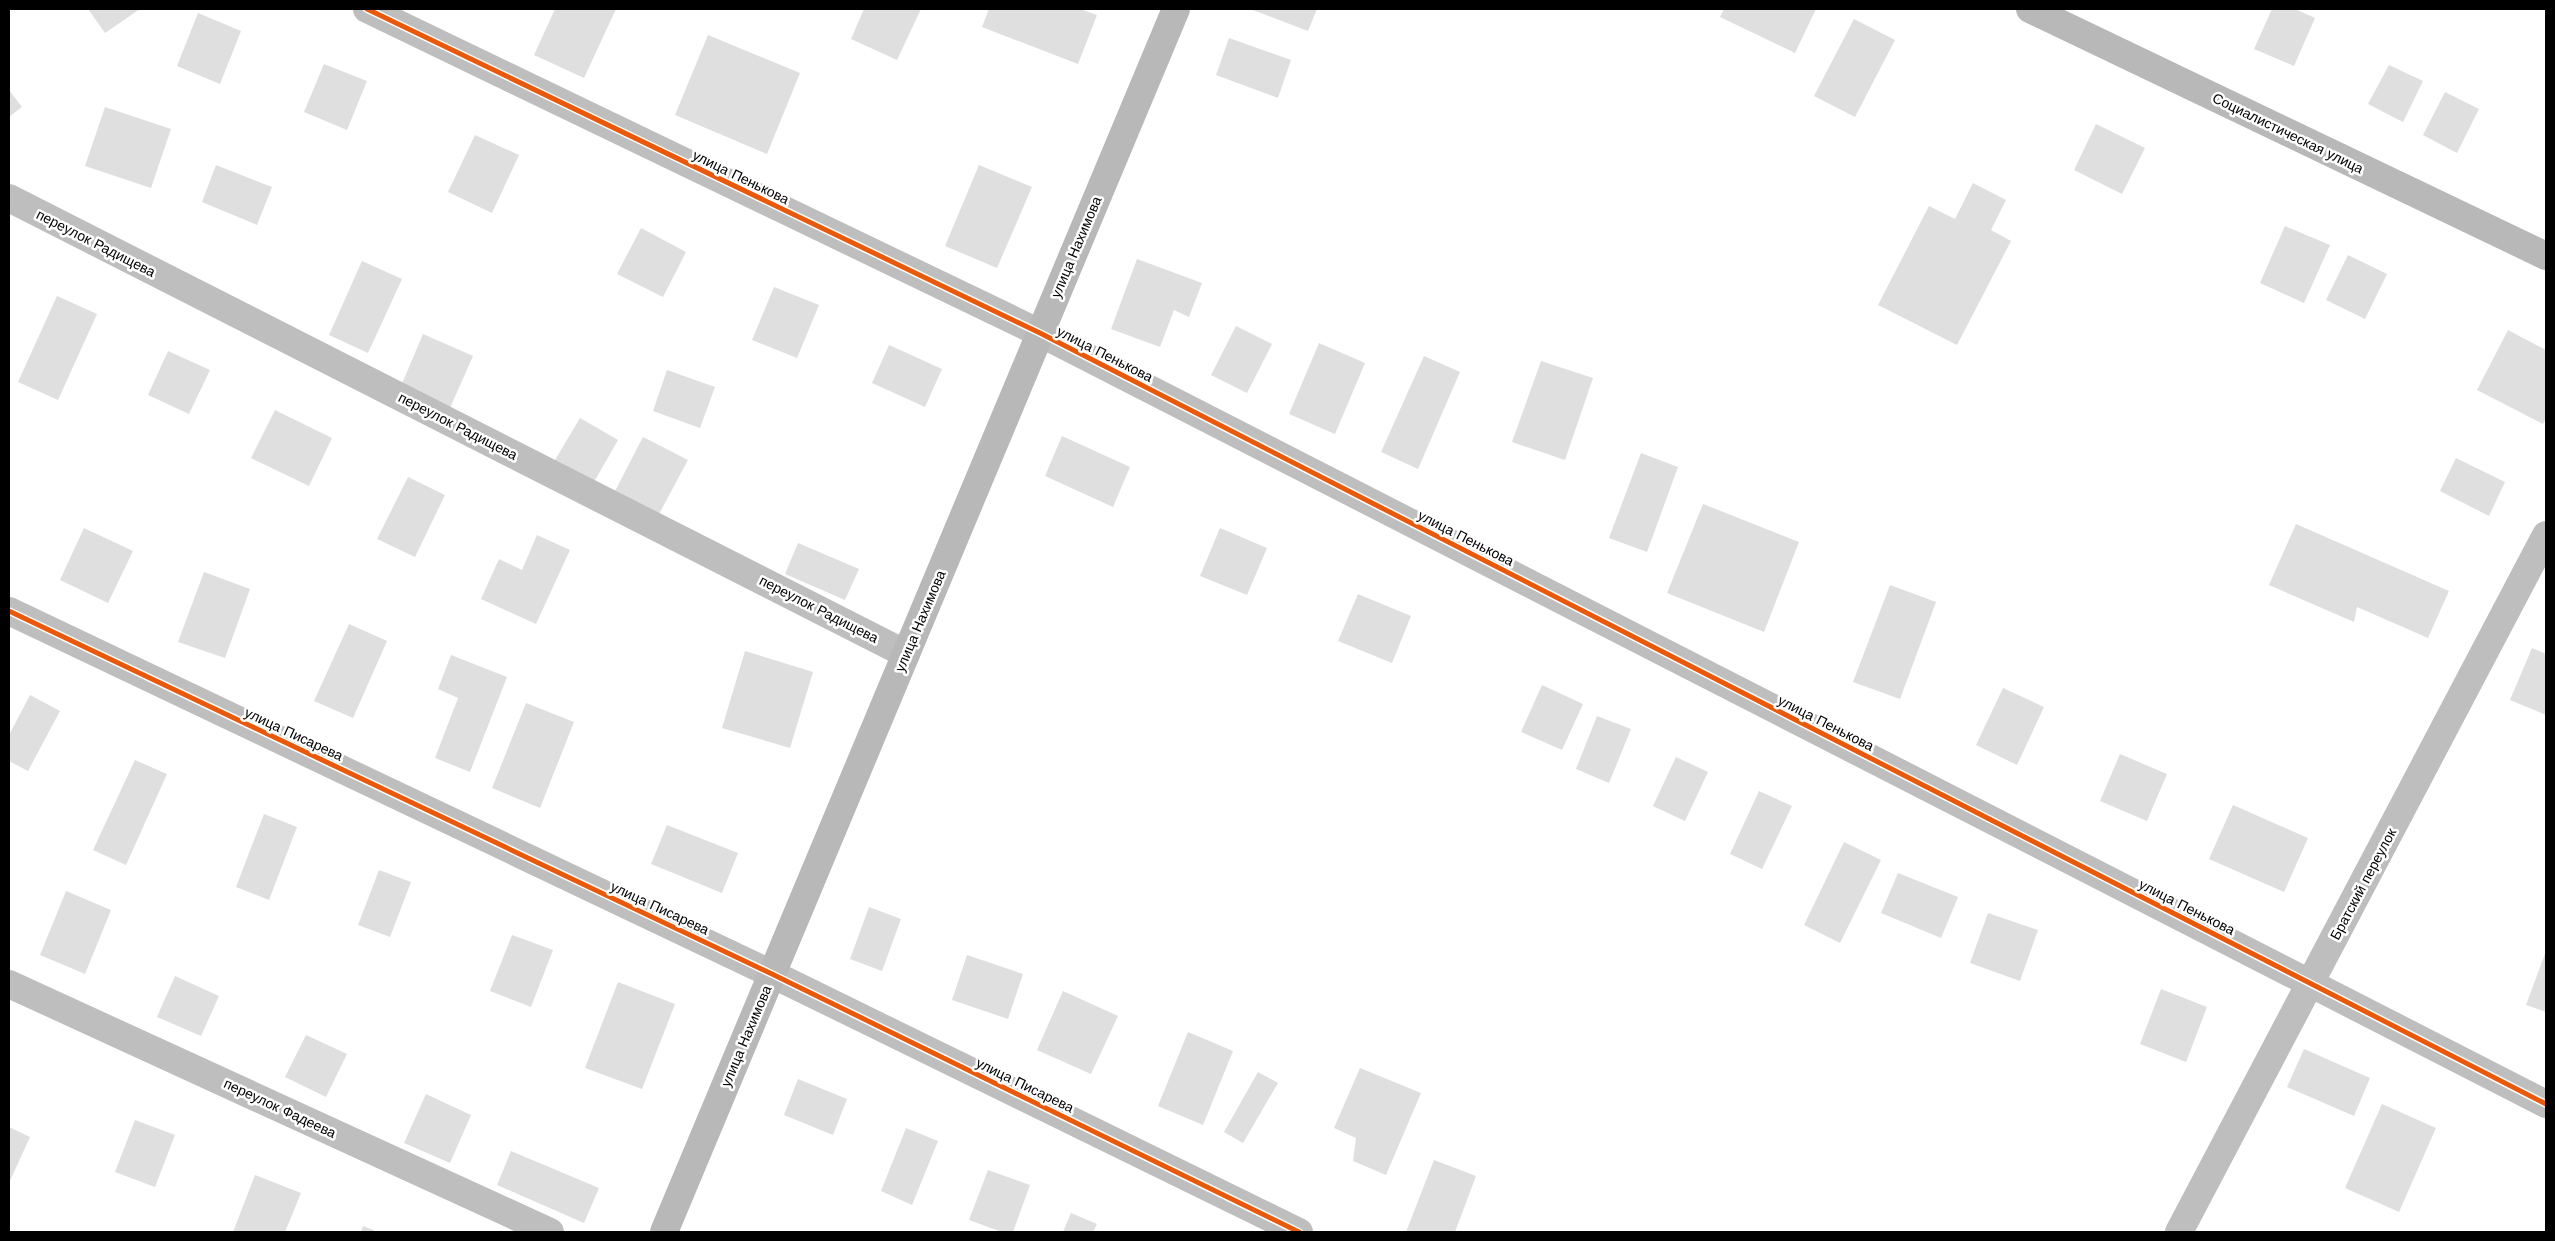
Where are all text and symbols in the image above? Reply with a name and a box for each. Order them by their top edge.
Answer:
street label: Социалистическая улица [2210,89,2366,177]
street label: улица Пенькова [690,147,792,207]
street label: улица Нахимова [1047,194,1105,300]
street label: переулок Радищева [34,206,158,280]
street label: улица Пенькова [1054,323,1156,385]
street label: переулок Радищева [396,389,520,463]
street label: улица Пенькова [1415,507,1517,569]
street label: улица Нахимова [891,568,949,674]
street label: переулок Радищева [757,572,881,646]
street label: улица Пенькова [1775,692,1877,754]
street label: улица Писарева [242,704,346,764]
street label: Братский переулок [2327,825,2400,942]
street label: улица Пенькова [2136,876,2238,938]
street label: улица Писарева [608,878,712,938]
street label: улица Нахимова [717,983,775,1089]
street label: улица Писарева [974,1054,1077,1116]
street label: переулок Фадеева [221,1075,339,1141]

